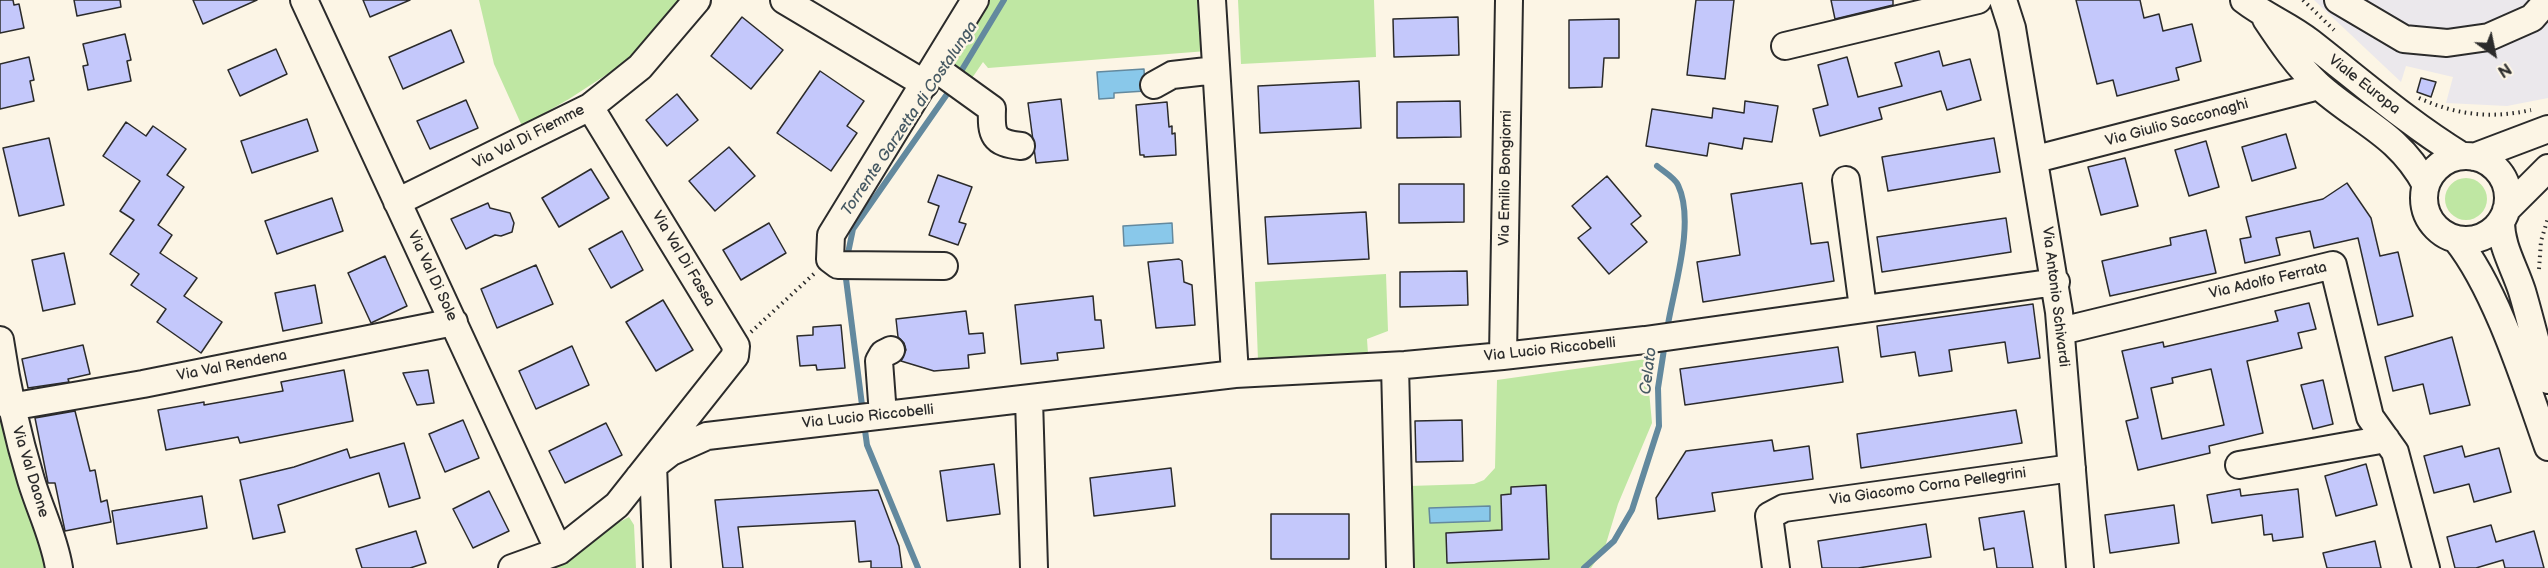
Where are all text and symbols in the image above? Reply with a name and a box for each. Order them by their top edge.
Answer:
water label: Torrente Garzetta di Costalunga [838,18,982,220]
north arrow [2464,24,2524,84]
street label: Viale Europa [2325,51,2403,119]
text: N [2494,58,2514,81]
street label: Via Giulio Sacconaghi [2104,95,2250,151]
street label: Via Val Di Fiemme [470,101,588,173]
street label: Via Emilio Bongiorni [1496,110,1516,246]
street label: Via Val Di Fassa [647,208,719,310]
street label: Via Antonio Schivardi [2037,226,2073,368]
street label: Via Val Di Sole [403,228,461,324]
street label: Via Adolfo Ferrata [2207,259,2329,303]
street label: Via Lucio Riccobelli [1483,334,1617,366]
water label: Celato [1637,346,1661,396]
street label: Via Val Rendena [175,347,289,385]
street label: Via Lucio Riccobelli [801,401,935,433]
street label: Via Val Daone [8,424,52,520]
street label: Via Giacomo Corna Pellegrini [1829,464,2027,510]

